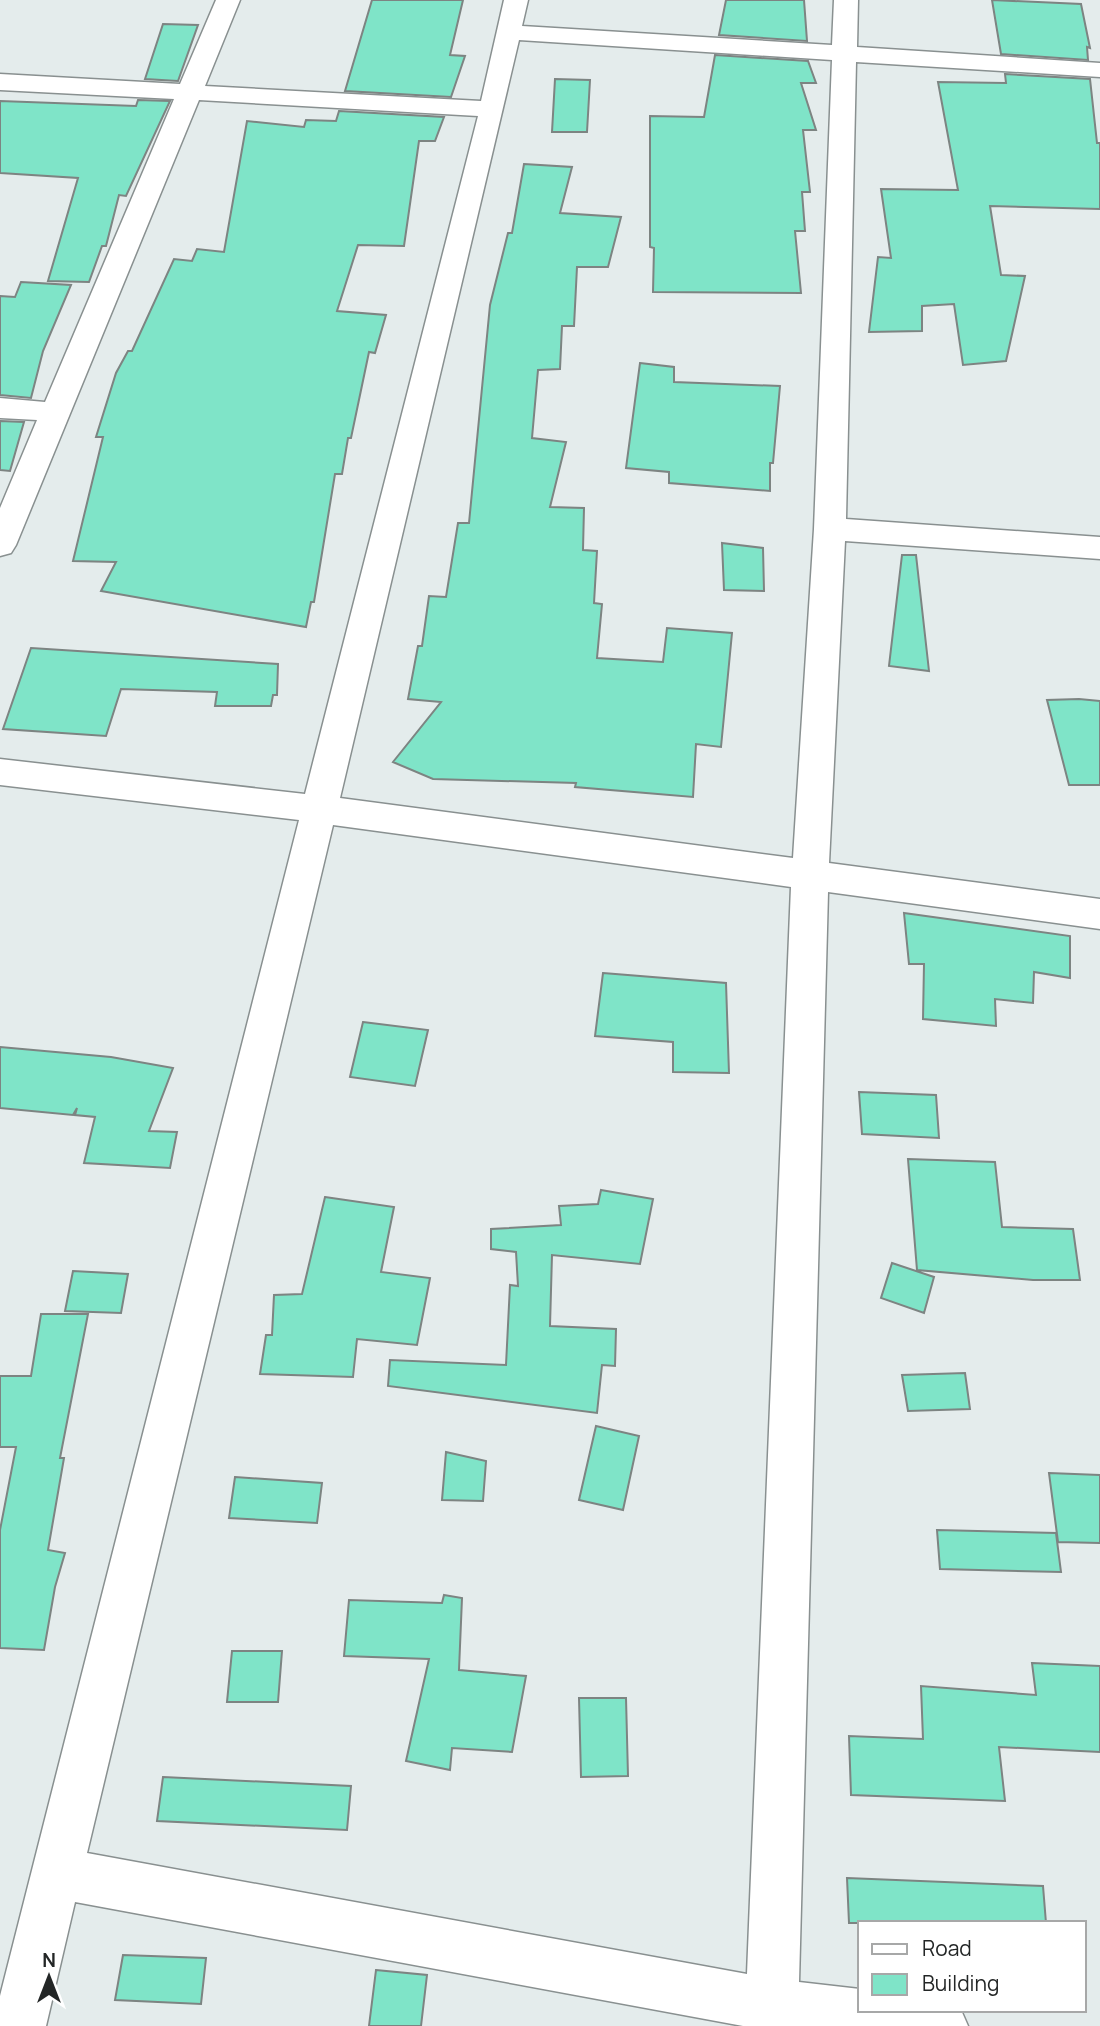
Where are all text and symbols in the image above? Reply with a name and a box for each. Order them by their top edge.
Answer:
legend [858,1921,1086,2012]
text: Road [922,1934,972,1962]
north arrow [14,1942,84,2012]
text: N [42,1947,56,1973]
text: Building [922,1969,999,1997]

